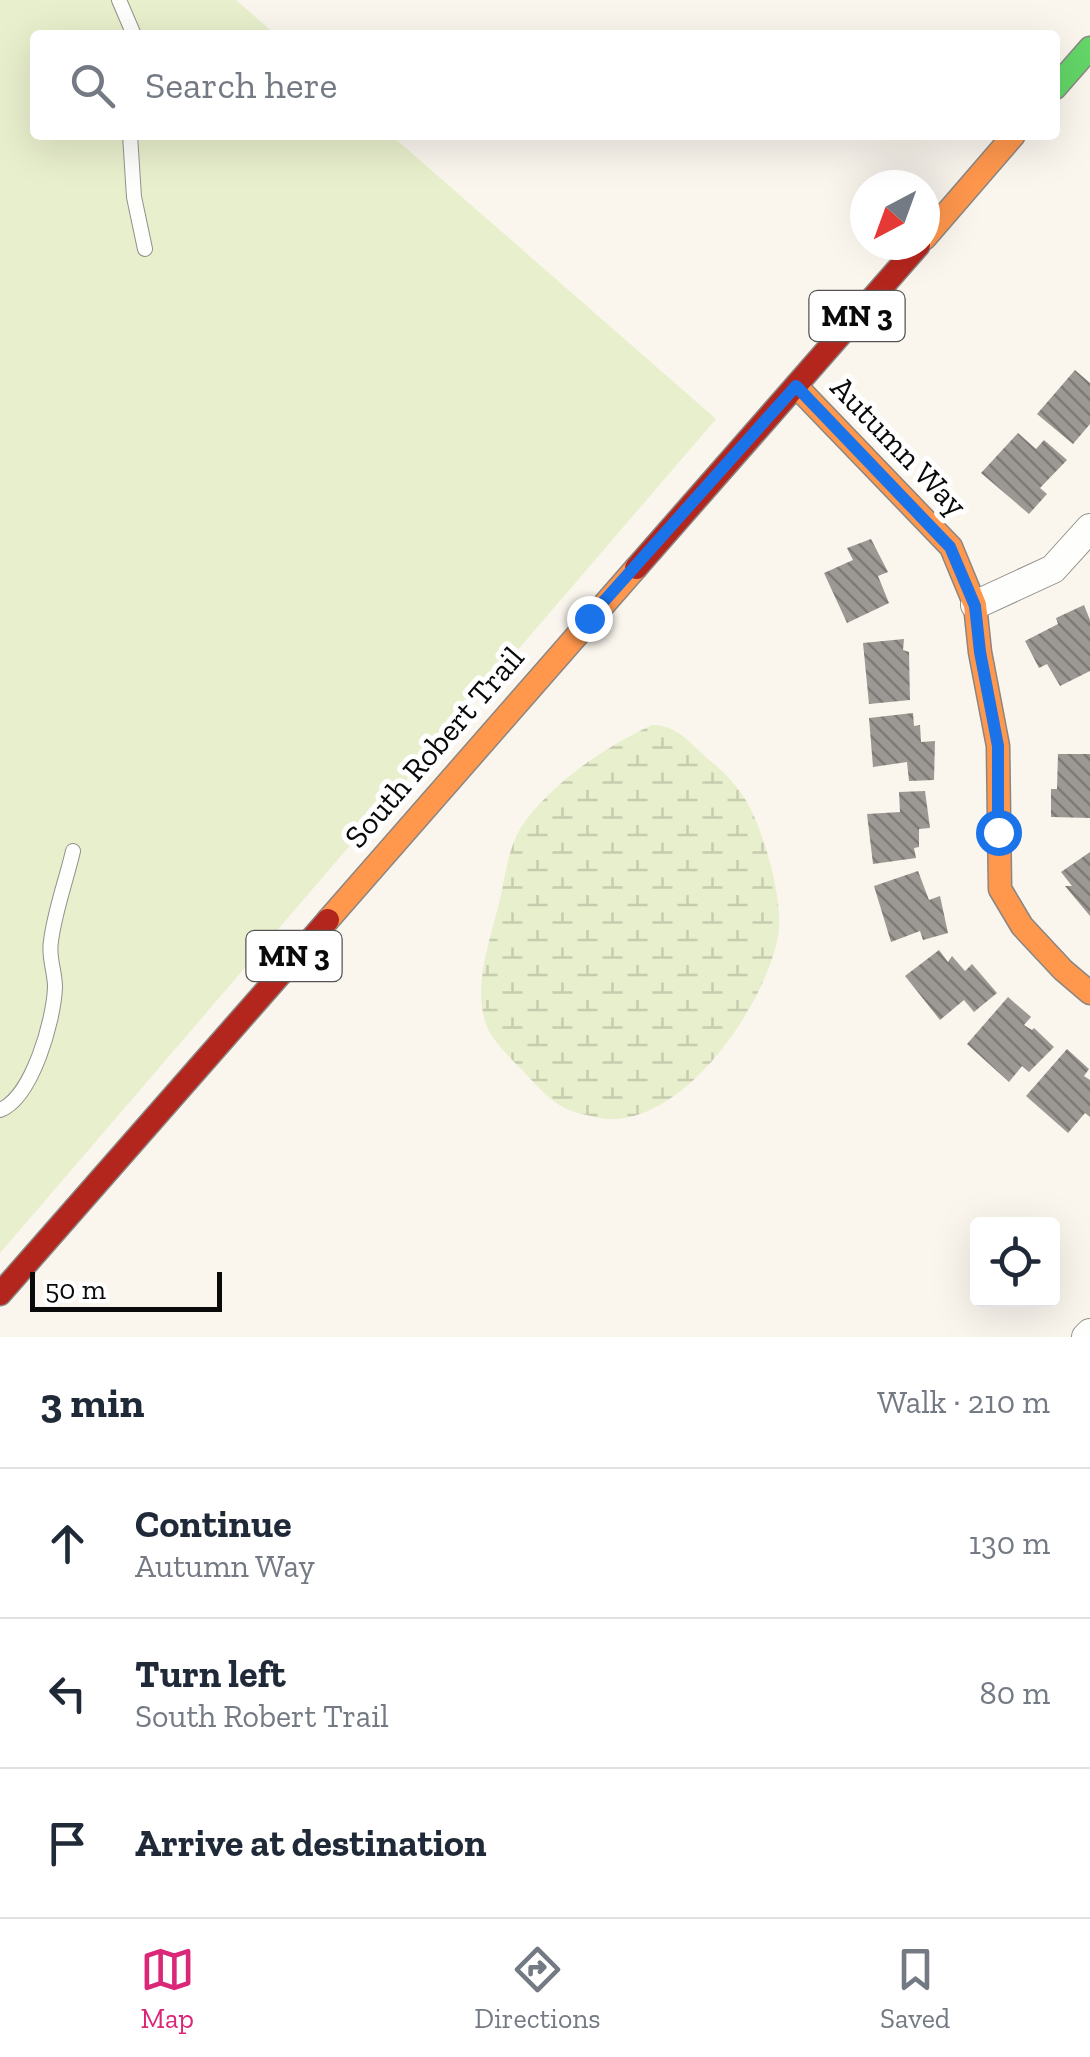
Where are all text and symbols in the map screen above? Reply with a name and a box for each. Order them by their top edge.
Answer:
search box [30,30,1060,140]
icon: search [65,58,120,113]
text: Search here [145,62,337,108]
north arrow [850,170,940,260]
road number: MN 3 [810,291,904,341]
street label: Autumn Way [823,368,976,524]
route end [567,596,613,642]
street label: South Robert Trail [336,639,532,855]
route start [976,810,1022,856]
road number: MN 3 [246,931,342,981]
map controls [970,1217,1060,1307]
button: locate [970,1217,1060,1307]
scale bar [30,1267,222,1312]
text: 50 m [45,1273,106,1306]
text: 3 min [40,1377,145,1428]
text: Walk · 210 m [877,1383,1050,1421]
text: Continue [135,1501,292,1547]
icon: ahead [40,1516,95,1571]
text: 130 m [969,1524,1050,1562]
text: Autumn Way [135,1547,315,1585]
text: Turn left [135,1651,286,1697]
icon: left [40,1666,95,1721]
text: 80 m [979,1674,1050,1712]
text: South Robert Trail [135,1697,389,1735]
icon: arrive [40,1816,95,1871]
text: Arrive at destination [135,1820,486,1866]
tab: Map [140,1942,195,2035]
tab: Directions [474,1942,601,2035]
tab: Saved [880,1942,950,2035]

